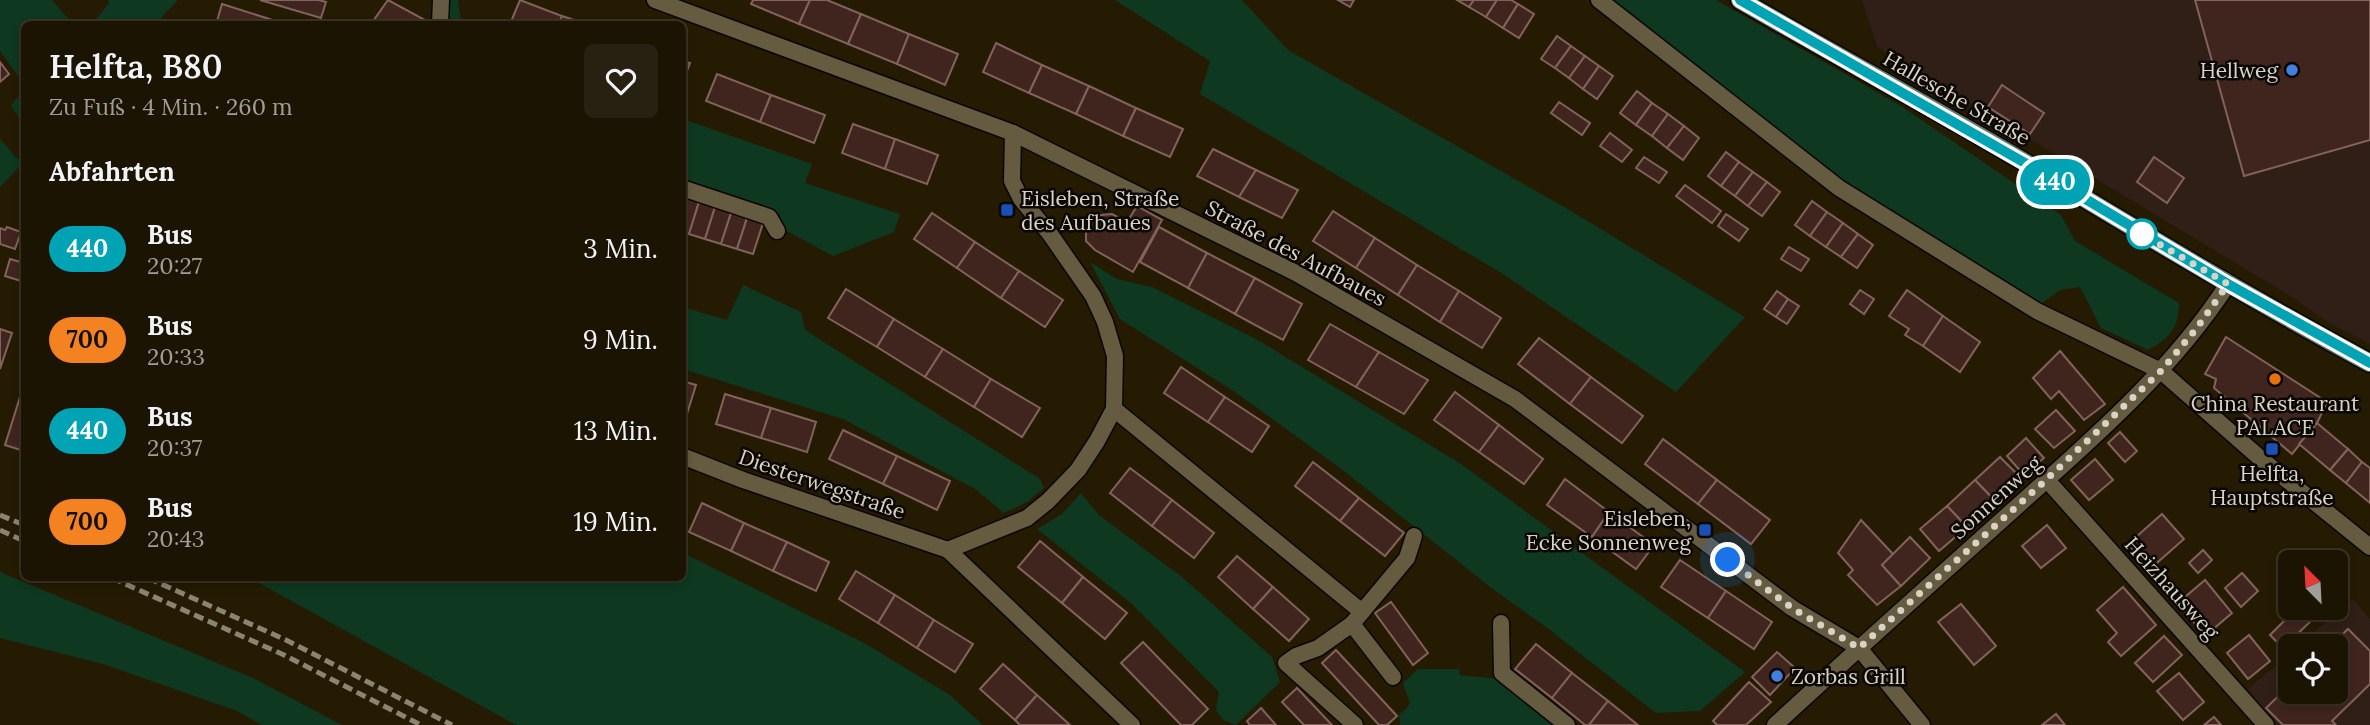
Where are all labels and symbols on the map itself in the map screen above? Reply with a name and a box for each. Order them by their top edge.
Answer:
street label: Hallesche Straße [1879,45,2035,151]
place label: Hellweg [2200,57,2278,84]
marker: Hellweg [2284,62,2300,78]
line badge: 440 [2015,159,2095,205]
place label: Eisleben, Straße des Aufbaues [1021,185,1179,236]
street label: Straße des Aufbaues [1201,194,1391,312]
marker: Eisleben, Straße des Aufbaues [999,202,1015,218]
unlabelled marker [2127,219,2157,249]
marker: China Restaurant PALACE [2267,371,2283,387]
place label: China Restaurant PALACE [2191,390,2360,441]
marker: Helfta, Hauptstraße [2264,441,2280,457]
street label: Diesterwegstraße [735,443,909,525]
street label: Sonnenweg [1945,449,2047,545]
place label: Helfta, Hauptstraße [2210,460,2334,511]
place label: Eisleben, Ecke Sonnenweg [1526,505,1691,556]
marker: Eisleben, Ecke Sonnenweg [1697,522,1713,538]
street label: Heizhausweg [2119,531,2225,645]
your location [1710,542,1745,577]
north arrow [2278,550,2348,620]
place label: Zorbas Grill [1791,663,1906,690]
marker: Zorbas Grill [1769,668,1785,684]

